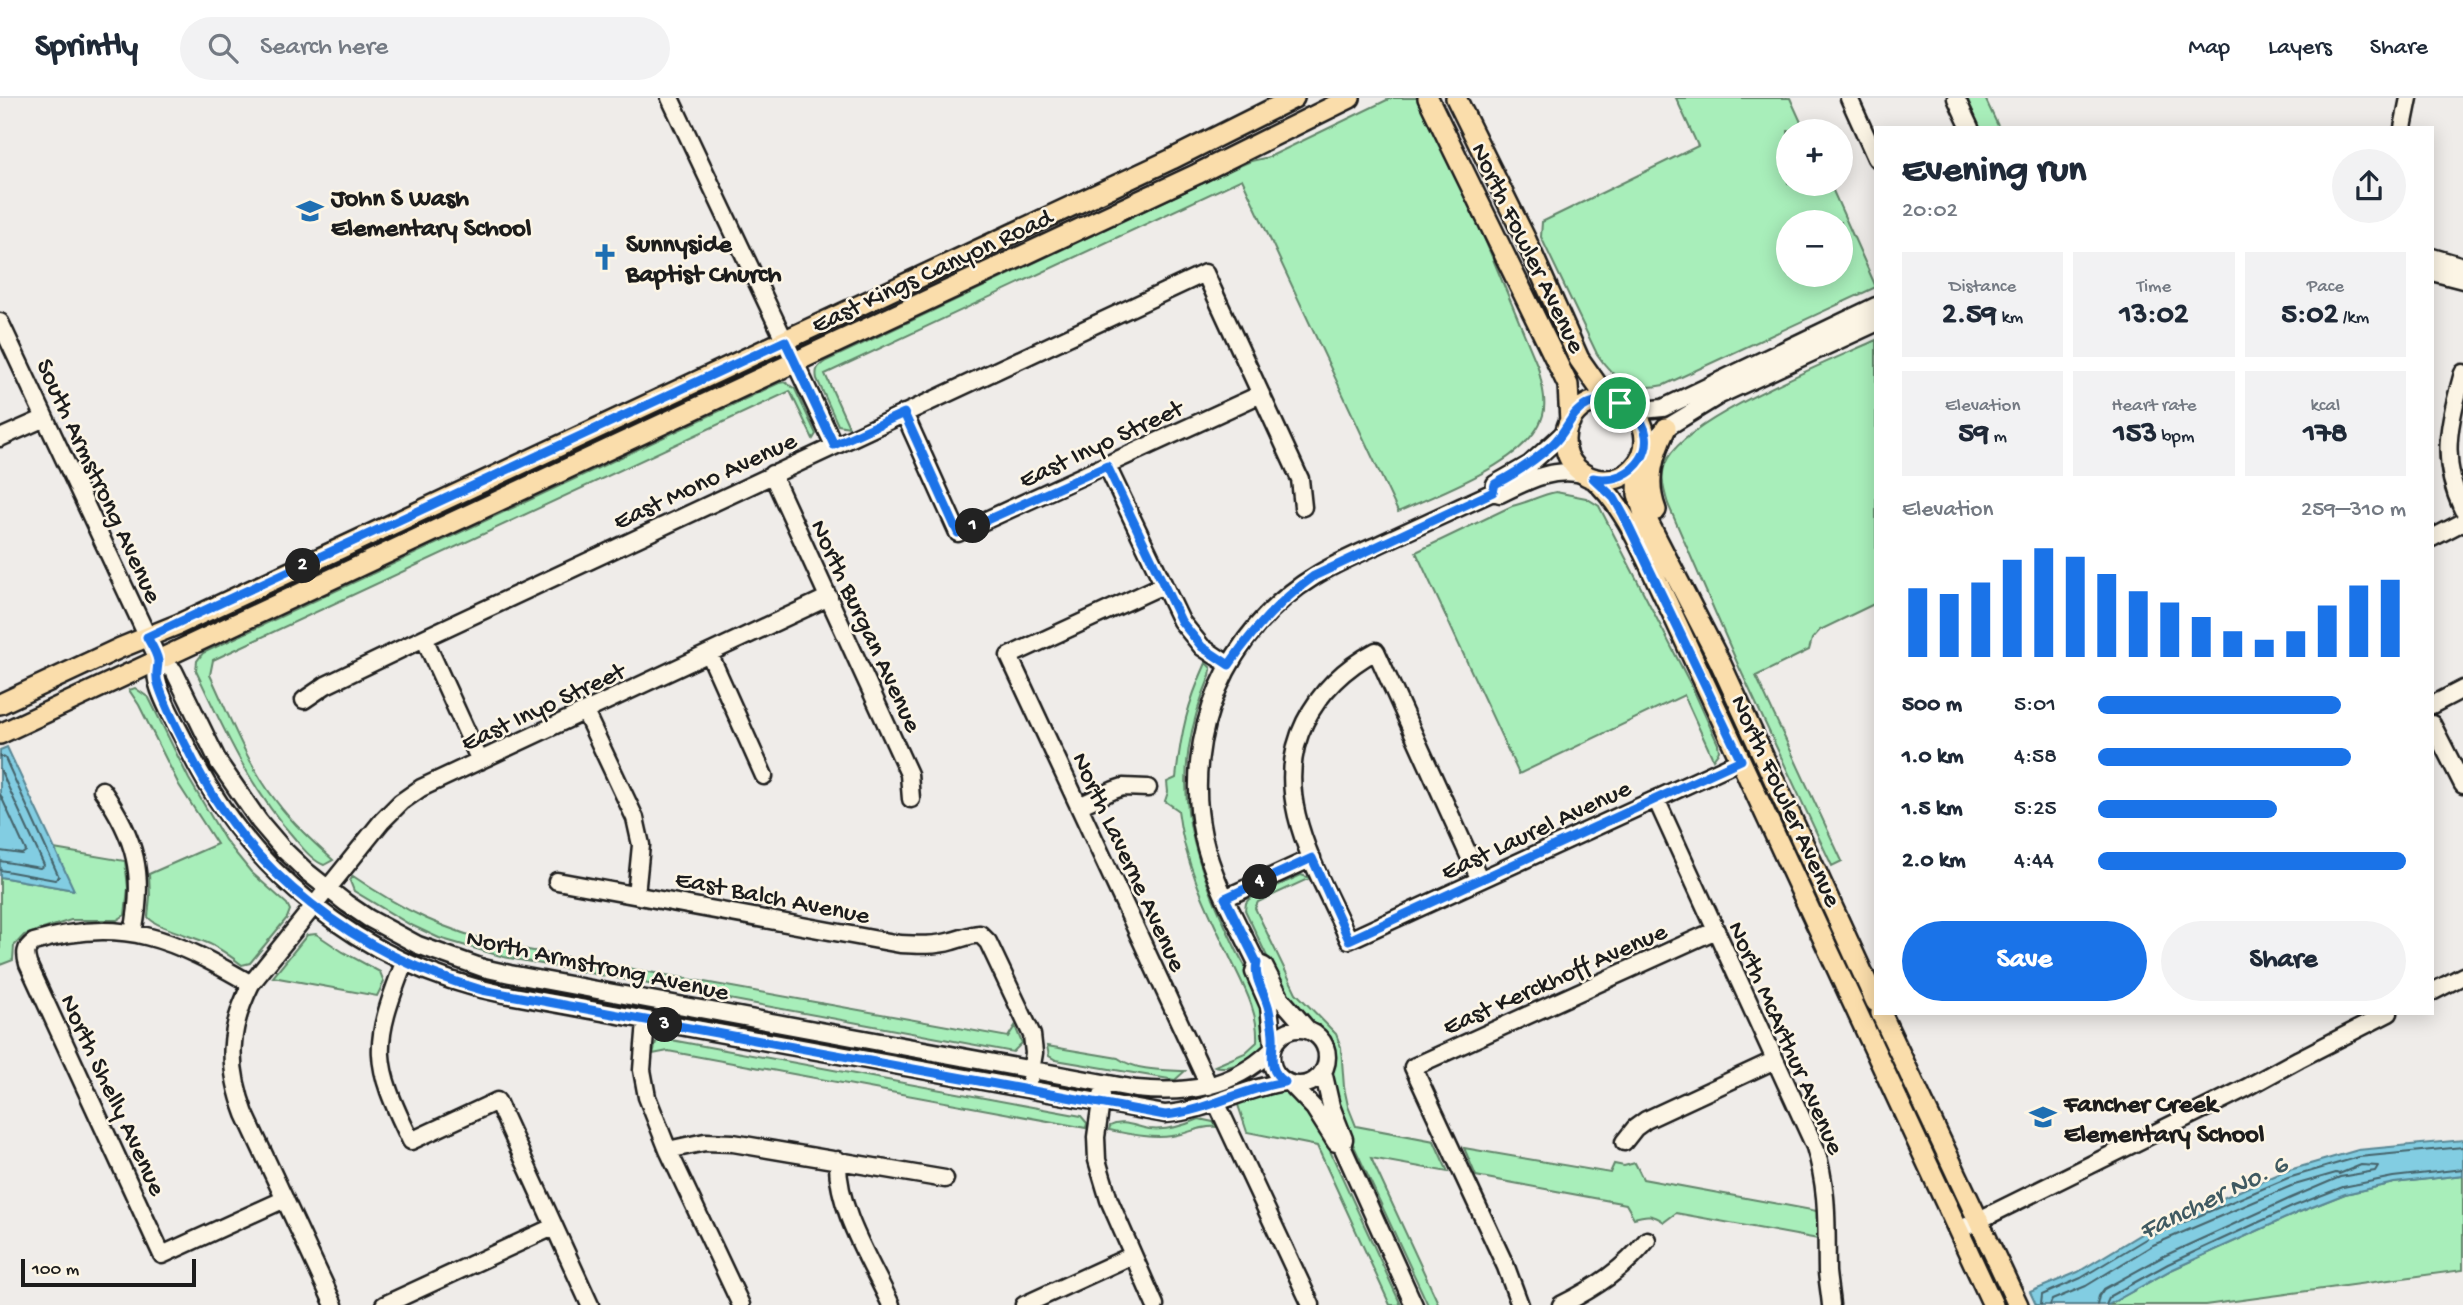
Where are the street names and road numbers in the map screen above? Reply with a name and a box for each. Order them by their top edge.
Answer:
street label: North Fowler Avenue [1462,139,1591,360]
street label: East Kings Canyon Road [807,203,1060,343]
street label: South Armstrong Avenue [27,355,167,609]
street label: East Inyo Street [1015,394,1191,498]
street label: East Mono Avenue [609,427,803,539]
street label: North Burgan Avenue [801,516,927,739]
street label: East Inyo Street [457,657,633,761]
street label: North Fowler Avenue [1721,691,1847,913]
street label: North Laverne Avenue [1062,748,1192,978]
street label: East Laurel Avenue [1437,774,1637,890]
street label: East Balch Avenue [672,865,873,934]
street label: East Kerckhoff Avenue [1439,917,1673,1045]
street label: North McArthur Avenue [1718,917,1850,1161]
street label: North Armstrong Avenue [463,924,732,1011]
street label: North Shelly Avenue [51,990,171,1202]

